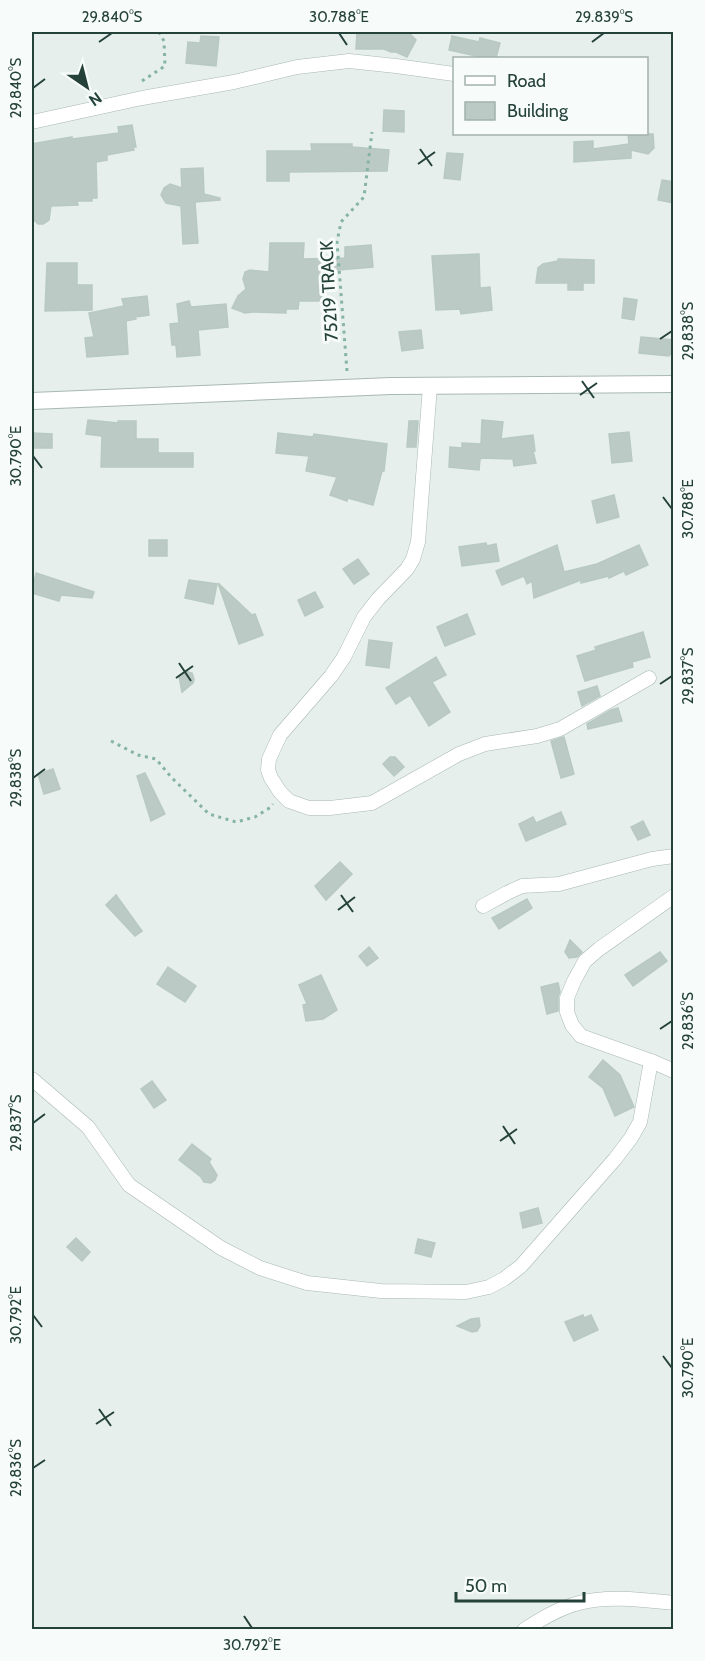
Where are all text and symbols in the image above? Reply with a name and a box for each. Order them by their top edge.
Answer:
text: 29.840°S [82,8,142,26]
text: 30.788°E [309,8,369,26]
text: 29.839°S [575,8,633,26]
north arrow [57,57,117,117]
legend [453,57,648,135]
text: 29.840°S [7,58,25,118]
text: Road [507,70,546,92]
text: N [85,88,105,110]
text: Building [507,100,569,122]
street label: 75219 TRACK [315,239,343,342]
text: 29.838°S [679,301,697,360]
text: 30.790°E [7,426,25,486]
text: 30.788°E [679,479,697,539]
text: 29.837°S [679,647,697,705]
text: 29.838°S [7,748,25,807]
text: 29.836°S [679,992,697,1050]
text: 29.837°S [7,1094,25,1152]
text: 30.792°E [7,1286,25,1344]
text: 30.790°E [679,1338,697,1398]
text: 29.836°S [7,1439,25,1497]
scale bar [456,1565,584,1603]
text: 50 m [465,1575,507,1597]
text: 30.792°E [223,1636,281,1654]

